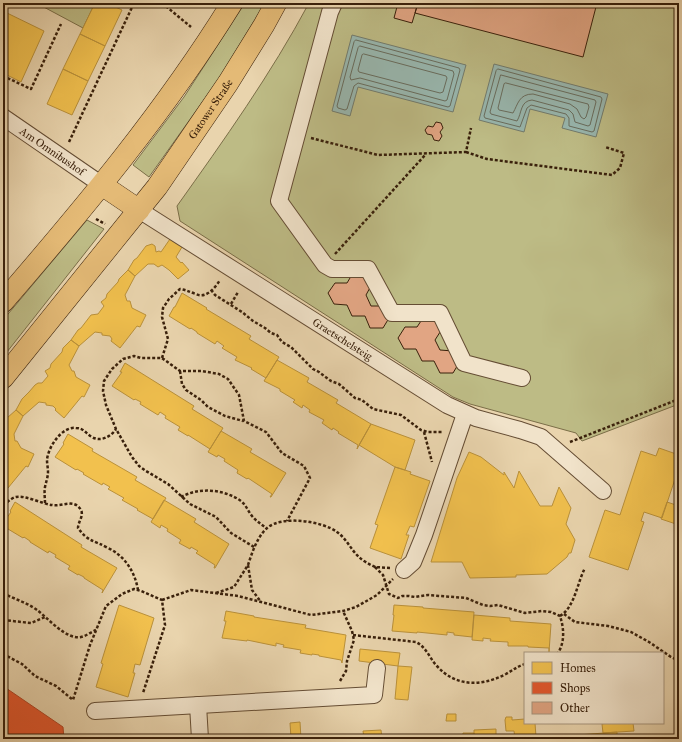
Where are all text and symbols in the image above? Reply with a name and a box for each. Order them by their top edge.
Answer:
street label: Gatower Straße [186,76,236,142]
street label: Am Omnibushof [16,124,89,180]
street label: Graetschelsteig [310,316,375,364]
legend [524,652,664,724]
text: Homes [560,661,596,675]
text: Shops [560,681,590,695]
text: Other [560,701,590,715]

